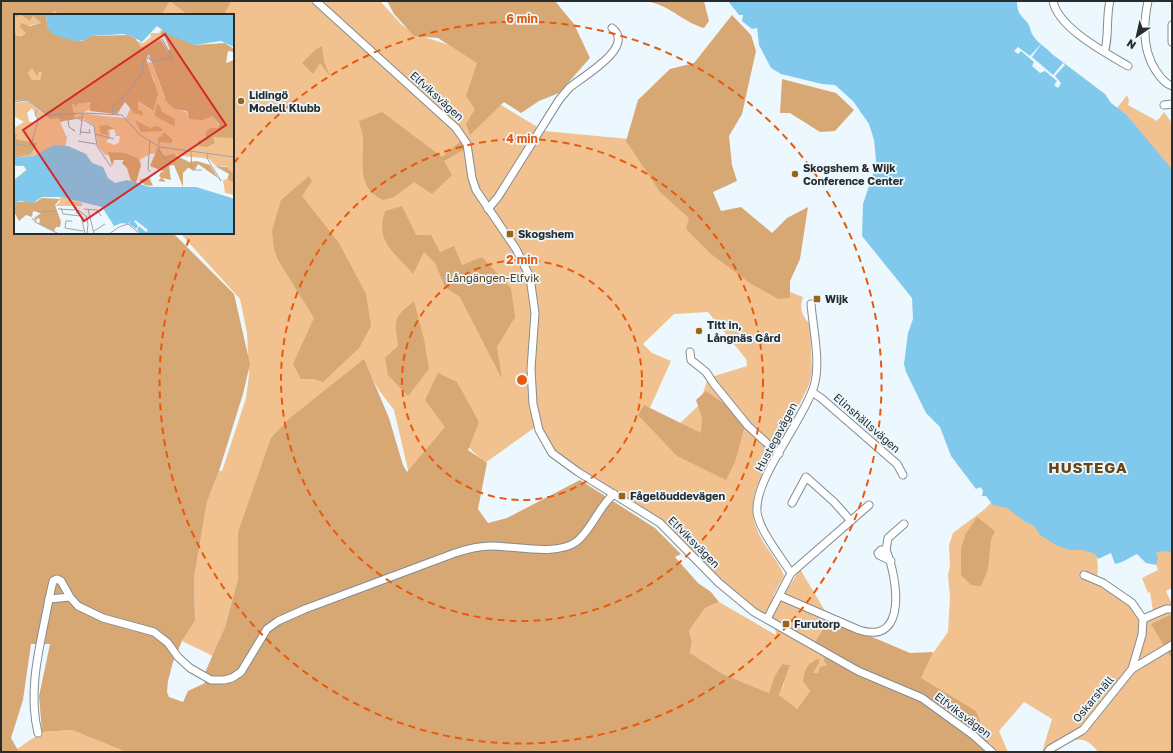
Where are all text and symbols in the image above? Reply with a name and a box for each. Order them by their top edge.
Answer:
text: 6 min [506,11,538,26]
inset map [14,14,234,234]
north arrow [1117,16,1157,56]
text: N [1124,37,1138,52]
street label: Elfviksvägen [408,68,467,123]
place label: Lidingö Modell Klubb [249,88,321,114]
marker: Lidingö Modell Klubb [236,96,246,106]
text: 4 min [506,131,538,146]
place label: Skogshem & Wijk Conference Center [803,161,904,187]
marker: Skogshem & Wijk Conference Center [790,169,800,179]
place label: Skogshem [518,227,574,240]
marker: Skogshem [505,229,515,239]
text: 2 min [506,252,538,267]
park label: Långängen-Elfvik [447,271,539,284]
place label: Wijk [825,292,849,305]
marker: Wijk [812,294,822,304]
place label: Titt in, Långnäs Gård [707,318,781,344]
marker: Titt in, Långnäs Gård [694,326,704,336]
centre of rings [515,373,529,387]
street label: Elinshällsvägen [831,390,903,455]
street label: Hustegavägen [752,400,799,474]
district label: HUSTEGA [1048,458,1128,476]
place label: Fågelöuddevägen [630,489,725,502]
marker: Fågelöuddevägen [617,491,627,501]
street label: Elfviksvägen [666,513,723,570]
place label: Furutorp [794,617,840,630]
marker: Furutorp [781,619,791,629]
street label: Oskarshäll [1069,673,1116,724]
street label: Elfviksvägen [932,689,994,740]

